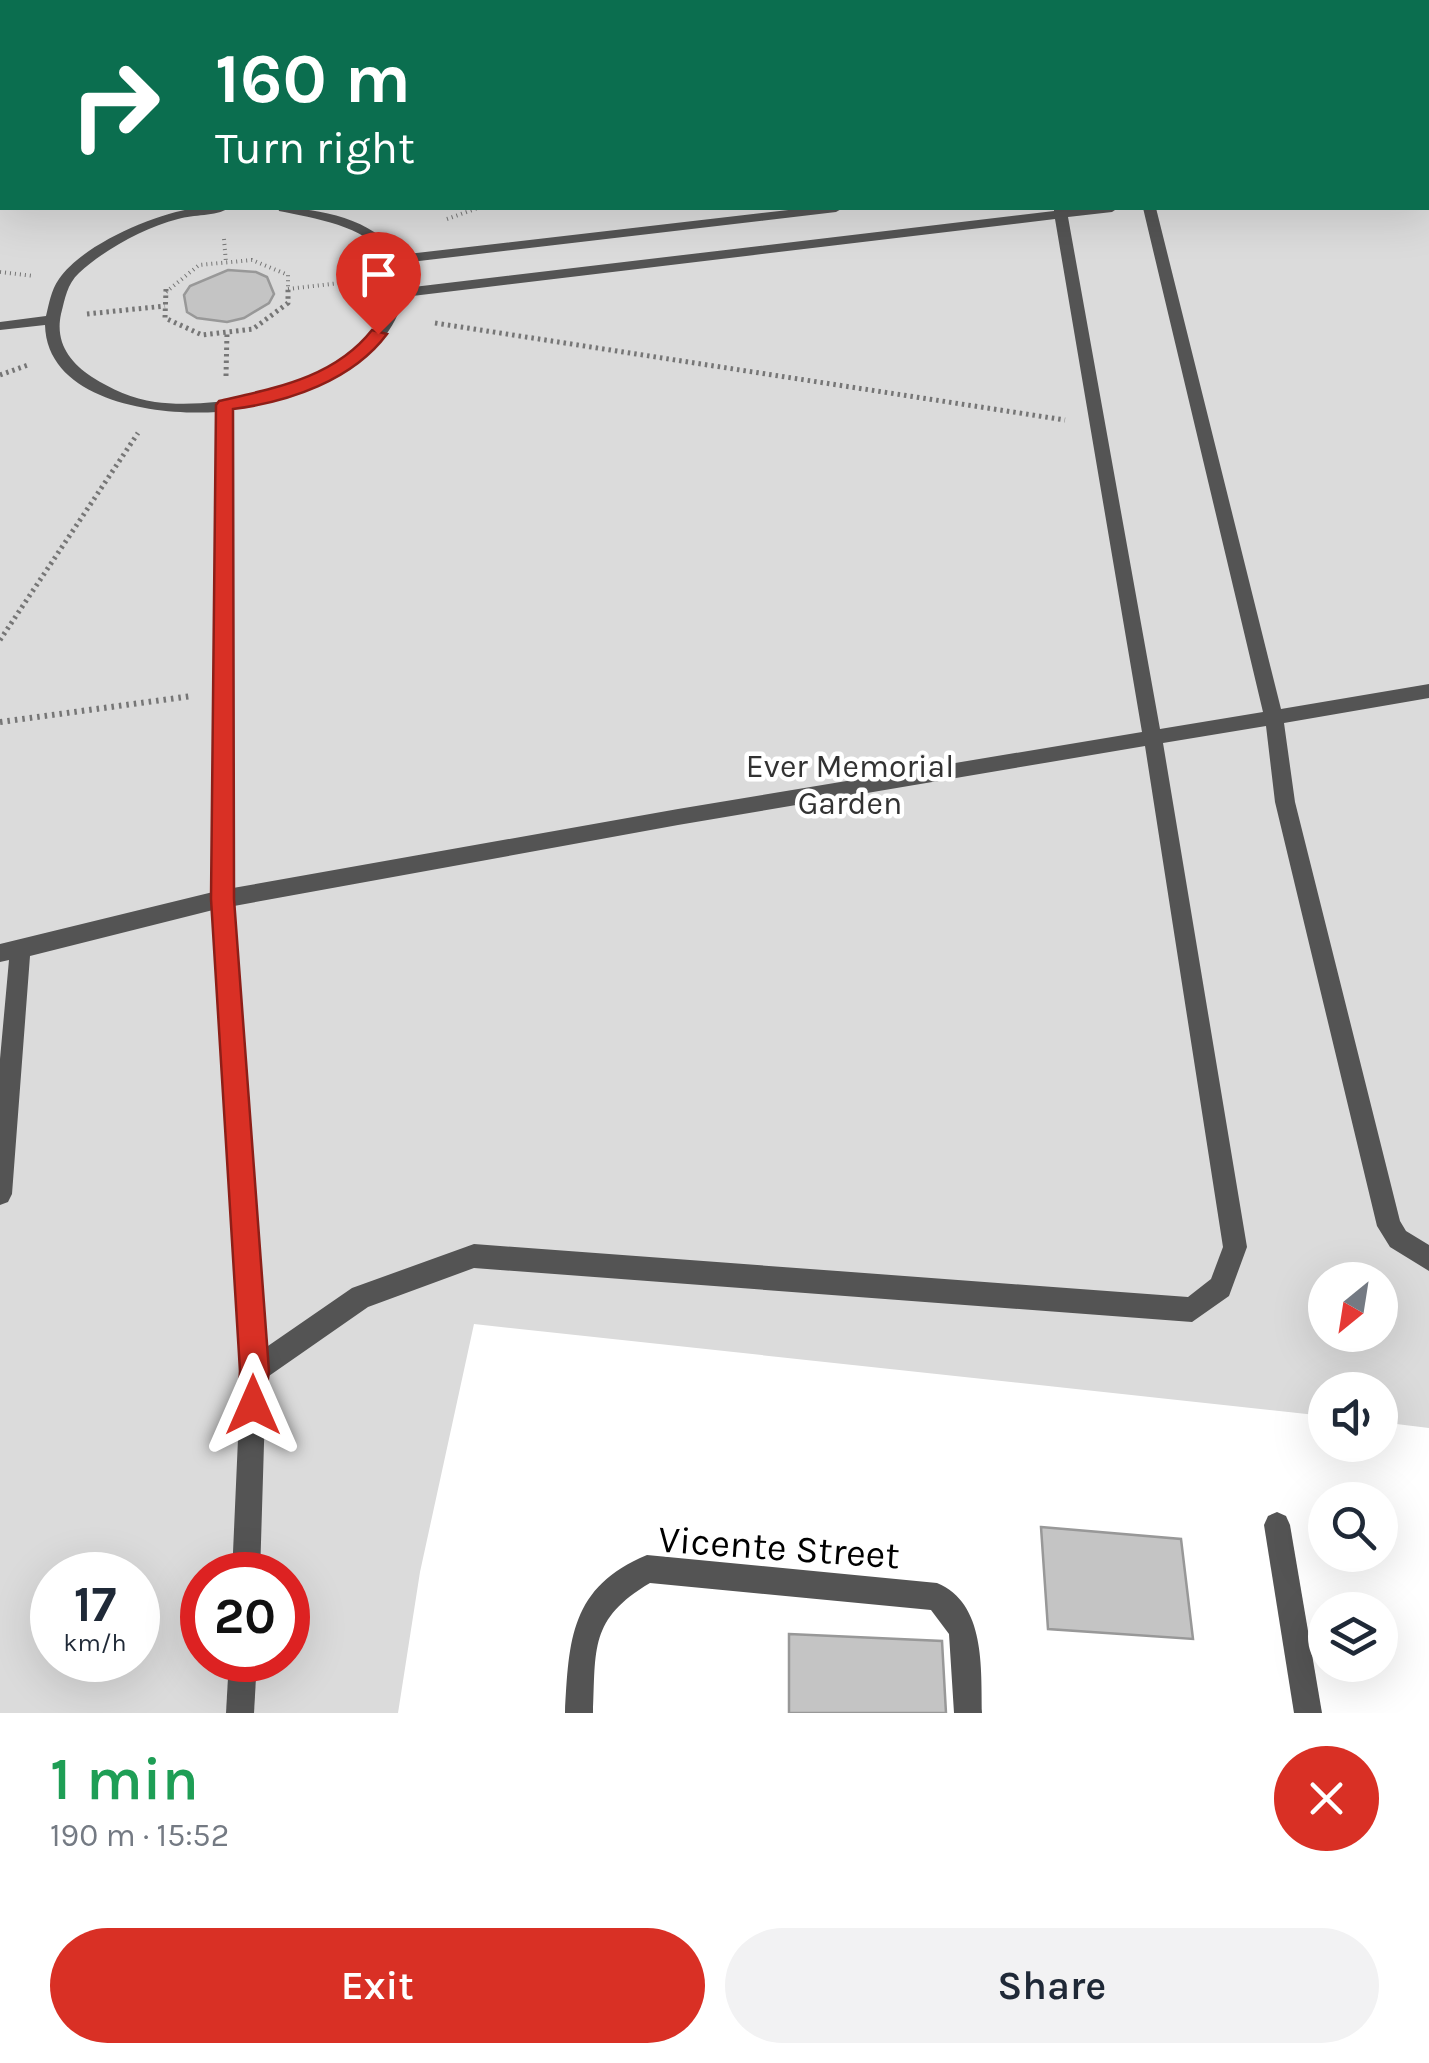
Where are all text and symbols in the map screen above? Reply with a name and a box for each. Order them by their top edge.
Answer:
text: 160 m [215,38,411,120]
icon: right [50,40,180,170]
text: Turn right [215,122,415,174]
pin [336,232,421,335]
icon: arrive [351,247,406,302]
park label: Ever Memorial Garden [746,748,954,822]
north arrow [1308,1262,1398,1352]
map controls [1308,1262,1398,1682]
position arrow [201,1353,305,1457]
button: sound [1308,1372,1398,1462]
button: search [1308,1482,1398,1572]
street label: Vicente Street [657,1517,901,1578]
speed limit sign: 20 [180,1552,310,1682]
text: 17 [74,1575,116,1634]
button: layers [1308,1592,1398,1682]
text: km/h [63,1628,127,1657]
text: 1 min [50,1744,199,1814]
button: close [1274,1746,1379,1851]
text: 190 m · 15:52 [50,1817,229,1854]
button: Exit [50,1928,705,2043]
button: Share [725,1928,1379,2043]

